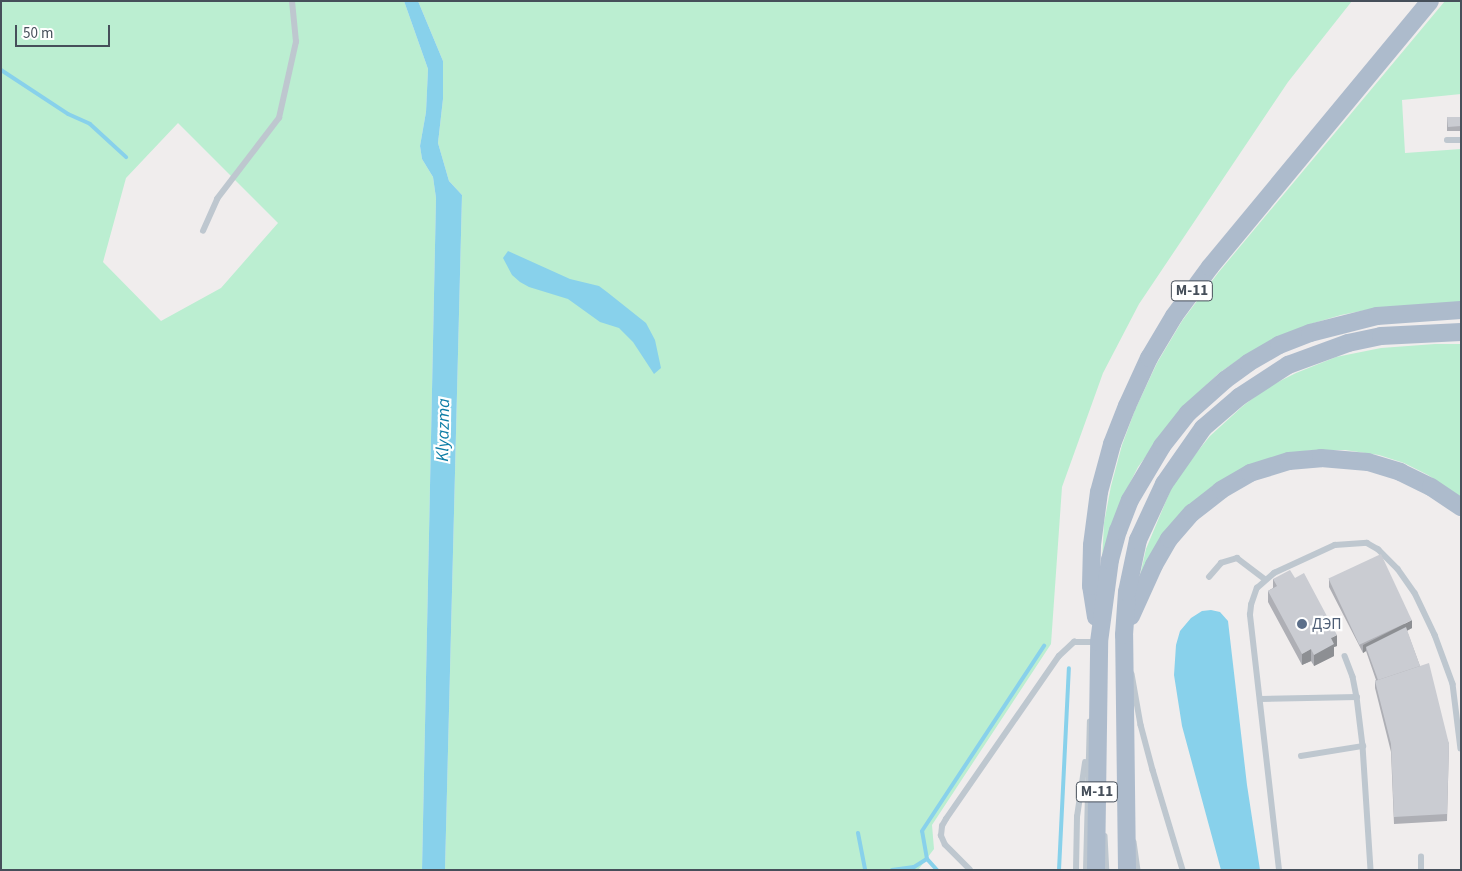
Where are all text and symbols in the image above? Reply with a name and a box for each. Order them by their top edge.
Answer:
scale bar [18,15,112,47]
text: 50 m [23,23,53,44]
road number: М-11 [1171,278,1213,304]
water label: Klyazma [433,398,455,462]
place label: ДЭП [1312,614,1342,634]
marker: ДЭП [1296,618,1308,630]
road number: М-11 [1076,780,1118,804]

